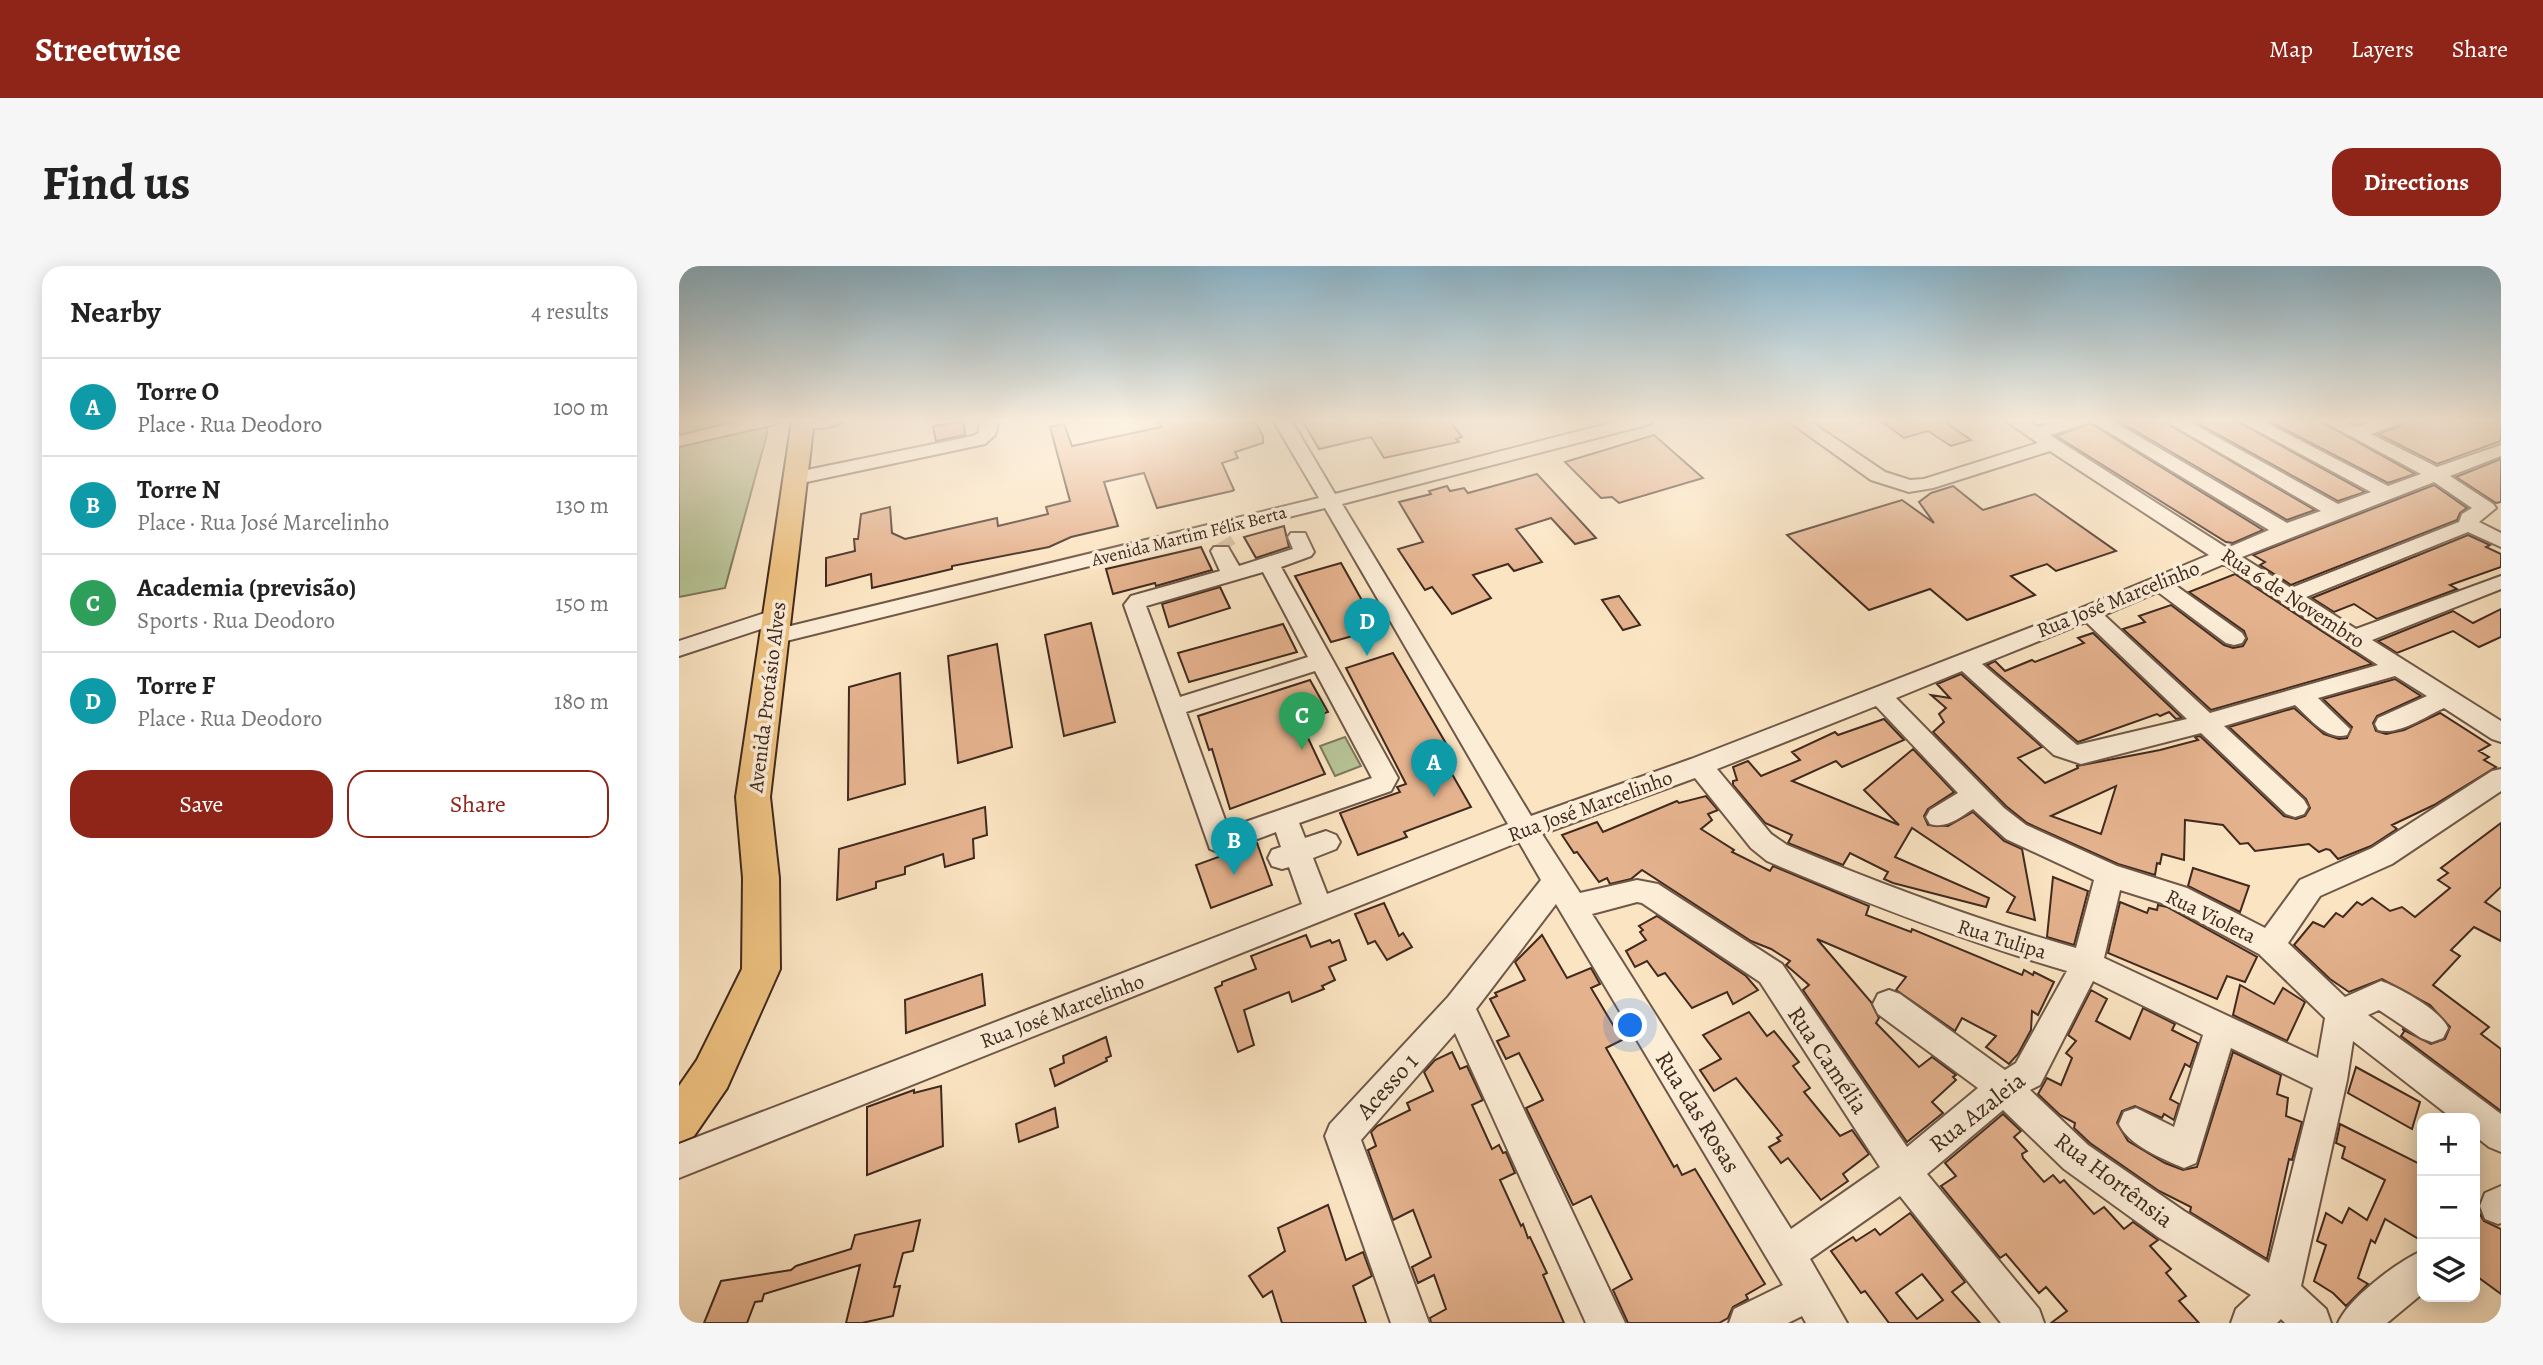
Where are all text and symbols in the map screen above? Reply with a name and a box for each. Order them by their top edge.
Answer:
text: Streetwise [35,27,181,72]
text: Map [2269,33,2313,65]
text: Layers [2351,33,2414,65]
text: Share [2452,33,2508,65]
button: Directions [2332,148,2501,216]
text: Find us [42,149,190,216]
text: Nearby [70,292,161,332]
text: 4 results [531,296,609,327]
text: Torre O [137,374,219,409]
text: A [86,392,100,423]
text: 100 m [553,392,609,423]
text: Place · Rua Deodoro [137,409,322,440]
text: Torre N [137,472,221,507]
text: B [86,490,100,521]
text: 130 m [556,490,609,521]
street label: Avenida Martim Félix Berta [1088,500,1290,572]
text: Place · Rua José Marcelinho [137,507,389,538]
street label: Rua 6 de Novembro [2216,541,2370,655]
street label: Rua José Marcelinho [2032,554,2204,644]
text: Academia (previsão) [137,570,356,605]
text: C [86,588,100,619]
text: 150 m [555,588,609,619]
pin: D [1344,598,1390,656]
street label: Avenida Protásio Alves [741,600,793,795]
text: Sports · Rua Deodoro [137,605,335,636]
text: Torre F [137,668,215,703]
text: D [85,686,101,717]
text: 180 m [554,686,609,717]
pin: C [1279,692,1325,750]
text: Place · Rua Deodoro [137,703,322,734]
pin: A [1411,739,1457,797]
street label: Rua José Marcelinho [1504,763,1676,849]
button: Save [70,770,333,838]
button: Share [347,770,609,838]
pin: B [1211,817,1257,875]
street label: Rua Violeta [2161,882,2261,950]
street label: Rua Tulipa [1954,912,2050,966]
street label: Rua José Marcelinho [976,967,1148,1055]
street label: Rua Camélia [1780,1000,1876,1121]
your location [1613,1008,1647,1042]
street label: Rua das Rosas [1648,1045,1748,1179]
street label: Acesso 1 [1348,1046,1425,1127]
street label: Rua Azaleia [1922,1064,2032,1160]
map controls [2417,1113,2480,1302]
button: + [2417,1113,2480,1176]
street label: Rua Hortênsia [2048,1125,2181,1236]
button: − [2417,1176,2480,1239]
button: layers [2417,1239,2480,1302]

